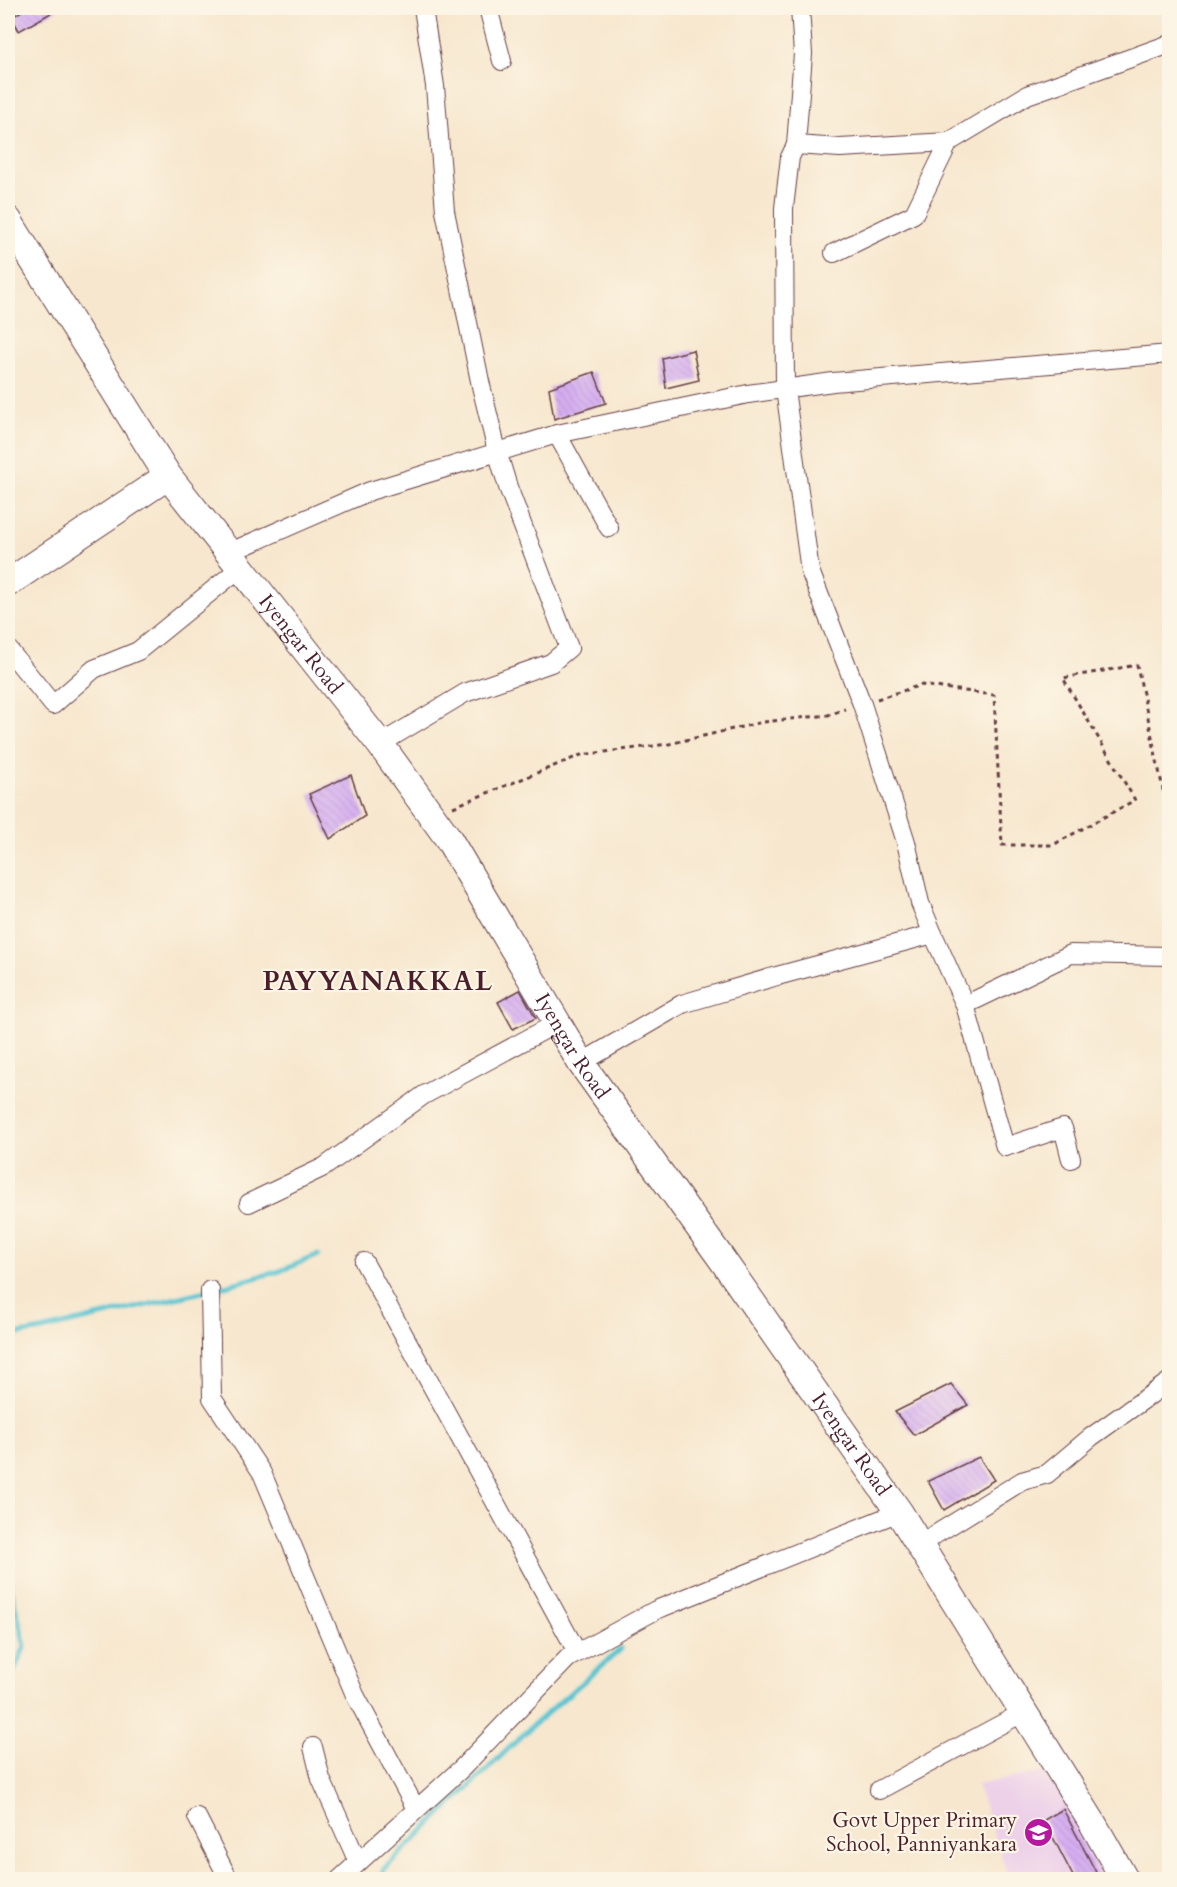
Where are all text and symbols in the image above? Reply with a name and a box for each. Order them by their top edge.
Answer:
street label: Iyengar Road [252,588,349,700]
district label: PAYYANAKKAL [262,963,494,1000]
street label: Iyengar Road [528,988,616,1105]
street label: Iyengar Road [804,1387,897,1502]
place label: Govt Upper Primary School, Panniyankara [826,1806,1017,1859]
school or university icon: Govt Upper Primary School, Panniyankara [1022,1816,1054,1848]

